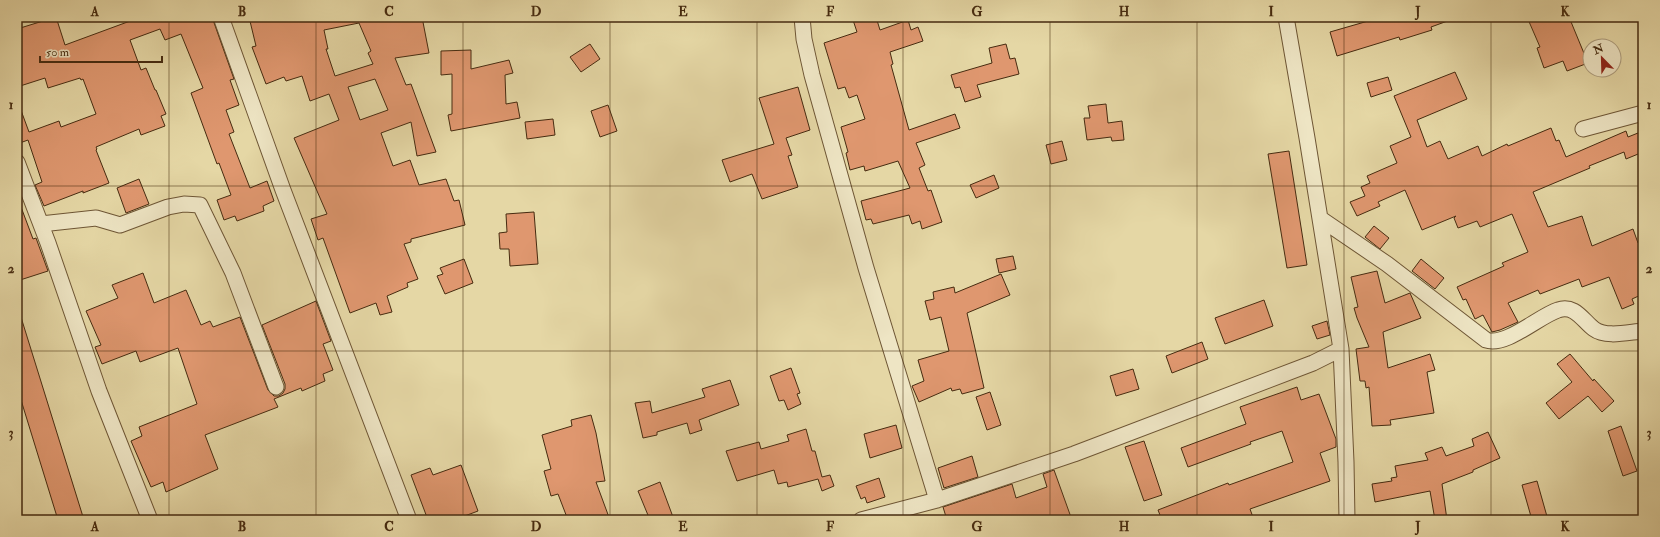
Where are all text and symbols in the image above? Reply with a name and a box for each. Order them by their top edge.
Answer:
text: A [90,4,100,20]
text: B [238,4,246,20]
text: C [384,4,394,20]
text: D [531,4,542,20]
text: E [678,4,688,20]
text: F [826,4,835,20]
text: G [972,4,983,20]
text: H [1119,4,1130,20]
text: I [1268,4,1274,20]
text: J [1414,4,1421,21]
text: K [1560,4,1570,20]
scale bar [40,38,162,64]
north arrow [1582,38,1622,78]
text: N [1590,41,1606,58]
text: 50 m [46,45,70,60]
text: 1 [9,97,14,113]
text: 1 [1647,97,1652,113]
text: 2 [8,261,15,277]
text: 2 [1646,261,1653,277]
text: 3 [9,425,14,441]
text: 3 [1647,425,1652,441]
text: A [90,519,100,535]
text: B [238,519,246,535]
text: C [384,519,394,535]
text: D [531,519,542,535]
text: E [678,519,688,535]
text: F [826,519,835,535]
text: G [972,519,983,535]
text: H [1119,519,1130,535]
text: I [1268,519,1274,535]
text: J [1414,519,1421,536]
text: K [1560,519,1570,535]

